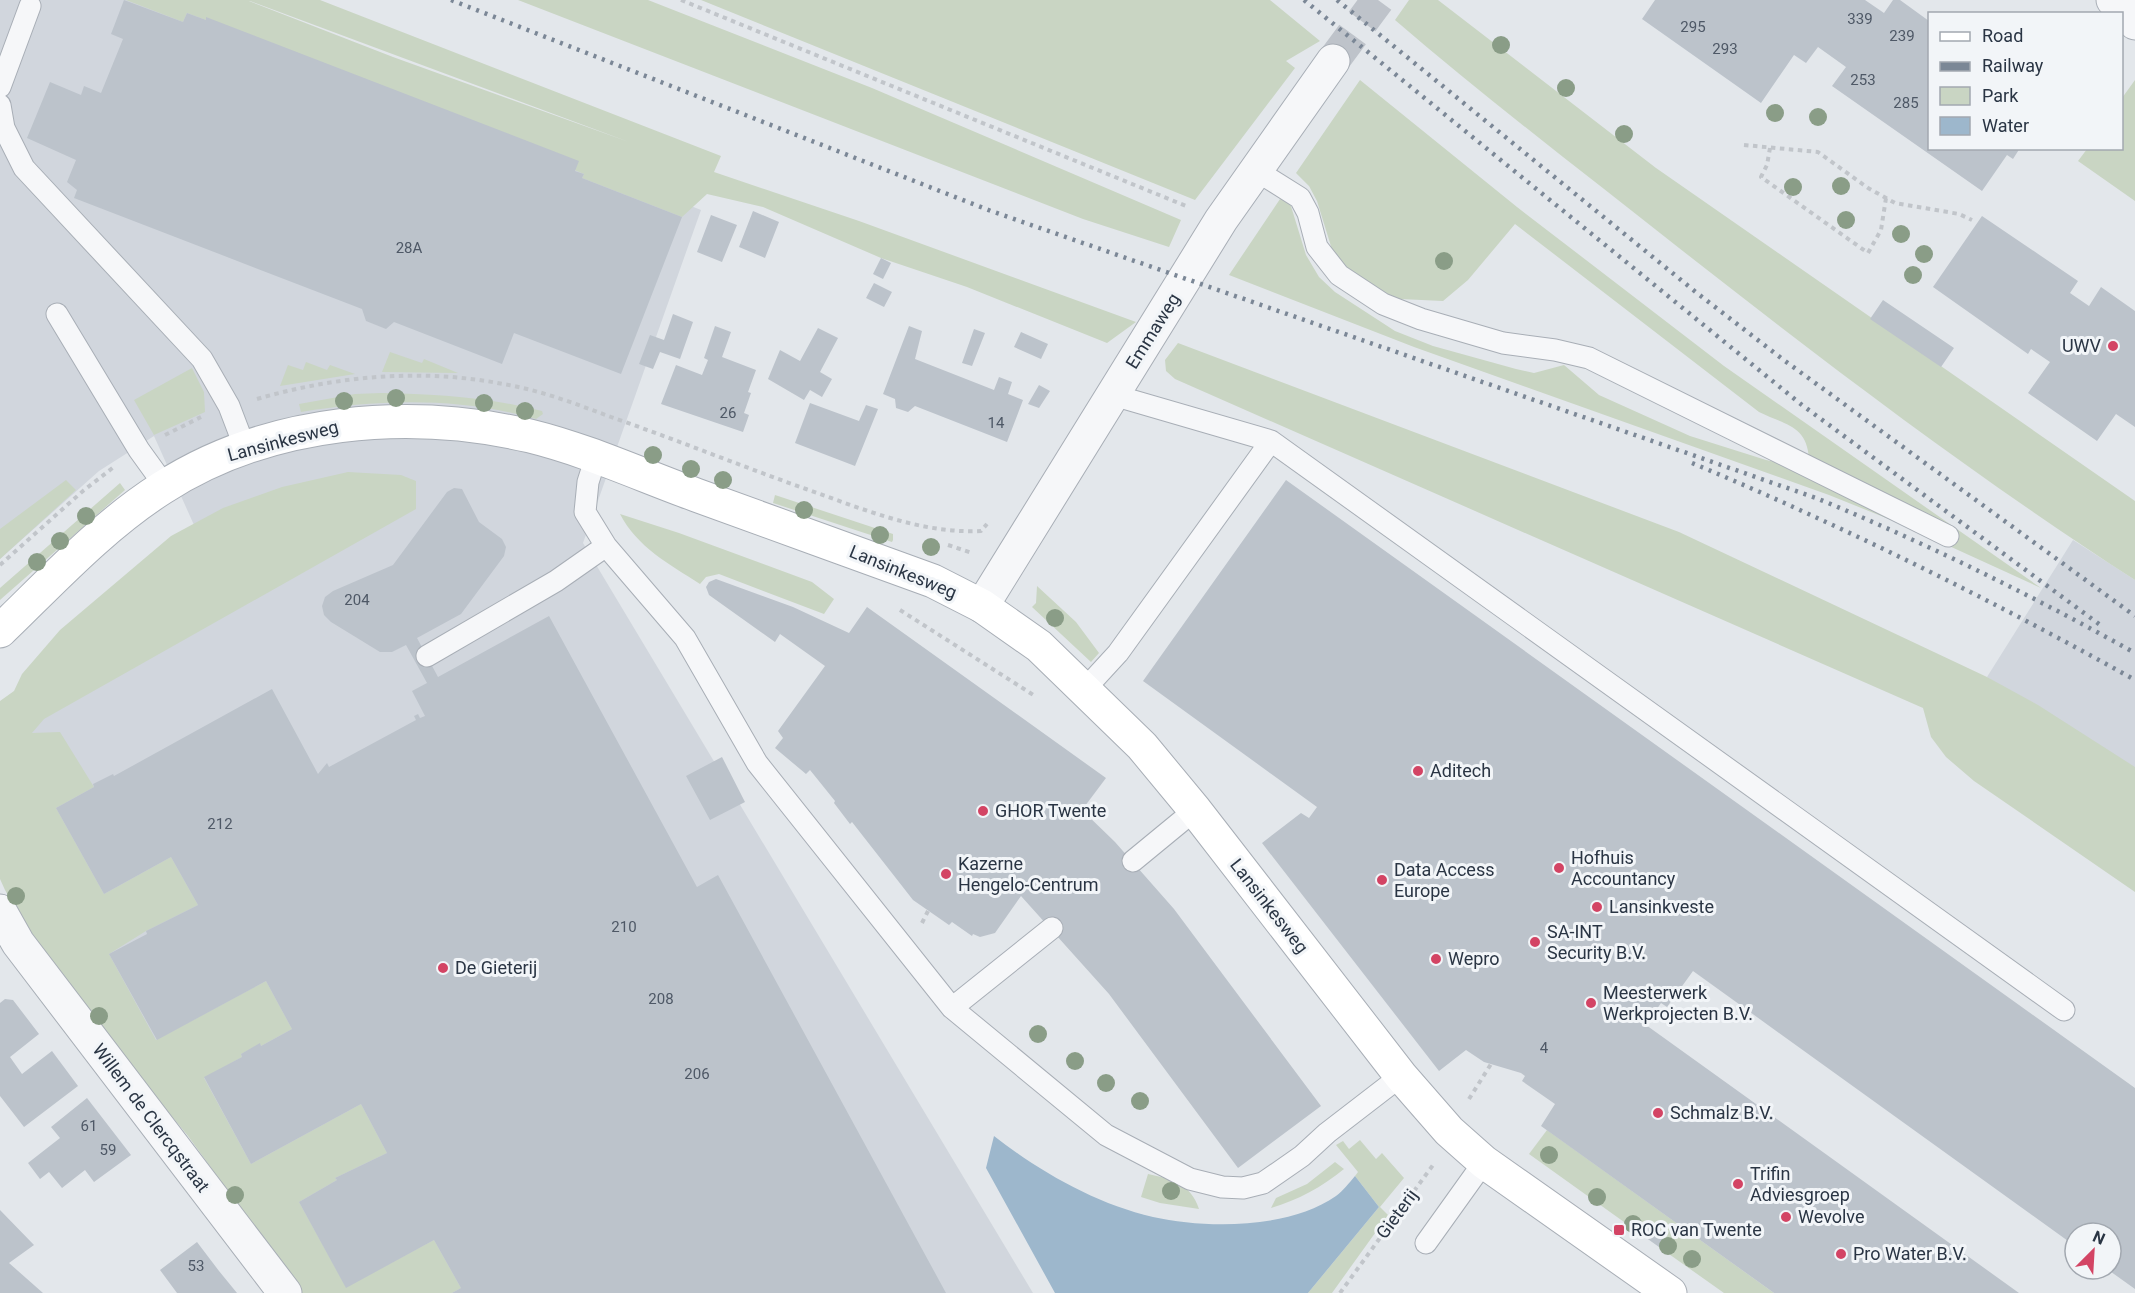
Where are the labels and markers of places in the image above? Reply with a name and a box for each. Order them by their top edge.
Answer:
place label: UWV [2062,335,2102,356]
marker: UWV [2106,339,2120,353]
place label: Aditech [1430,760,1491,781]
marker: Aditech [1411,764,1425,778]
place label: GHOR Twente [995,800,1106,821]
marker: GHOR Twente [976,804,990,818]
place label: Hofhuis Accountancy [1571,847,1676,889]
place label: Kazerne Hengelo-Centrum [958,853,1099,895]
place label: Data Access Europe [1394,859,1494,901]
marker: Hofhuis Accountancy [1552,861,1566,875]
marker: Kazerne Hengelo-Centrum [939,867,953,881]
marker: Data Access Europe [1375,873,1389,887]
place label: Lansinkveste [1609,896,1714,917]
marker: Lansinkveste [1590,900,1604,914]
place label: SA-INT Security B.V. [1547,921,1646,963]
marker: SA-INT Security B.V. [1528,935,1542,949]
place label: Wepro [1448,948,1500,969]
marker: Wepro [1429,952,1443,966]
place label: De Gieterij [455,957,537,978]
marker: De Gieterij [436,961,450,975]
place label: Meesterwerk Werkprojecten B.V. [1603,982,1753,1024]
marker: Meesterwerk Werkprojecten B.V. [1584,996,1598,1010]
place label: Schmalz B.V. [1670,1102,1774,1123]
marker: Schmalz B.V. [1651,1106,1665,1120]
place label: Trifin Adviesgroep [1750,1163,1850,1205]
marker: Trifin Adviesgroep [1731,1177,1745,1191]
place label: Wevolve [1798,1206,1865,1227]
marker: Wevolve [1779,1210,1793,1224]
place label: ROC van Twente [1631,1219,1762,1240]
marker: ROC van Twente [1612,1223,1626,1237]
place label: Pro Water B.V. [1853,1243,1967,1264]
marker: Pro Water B.V. [1834,1247,1848,1261]

